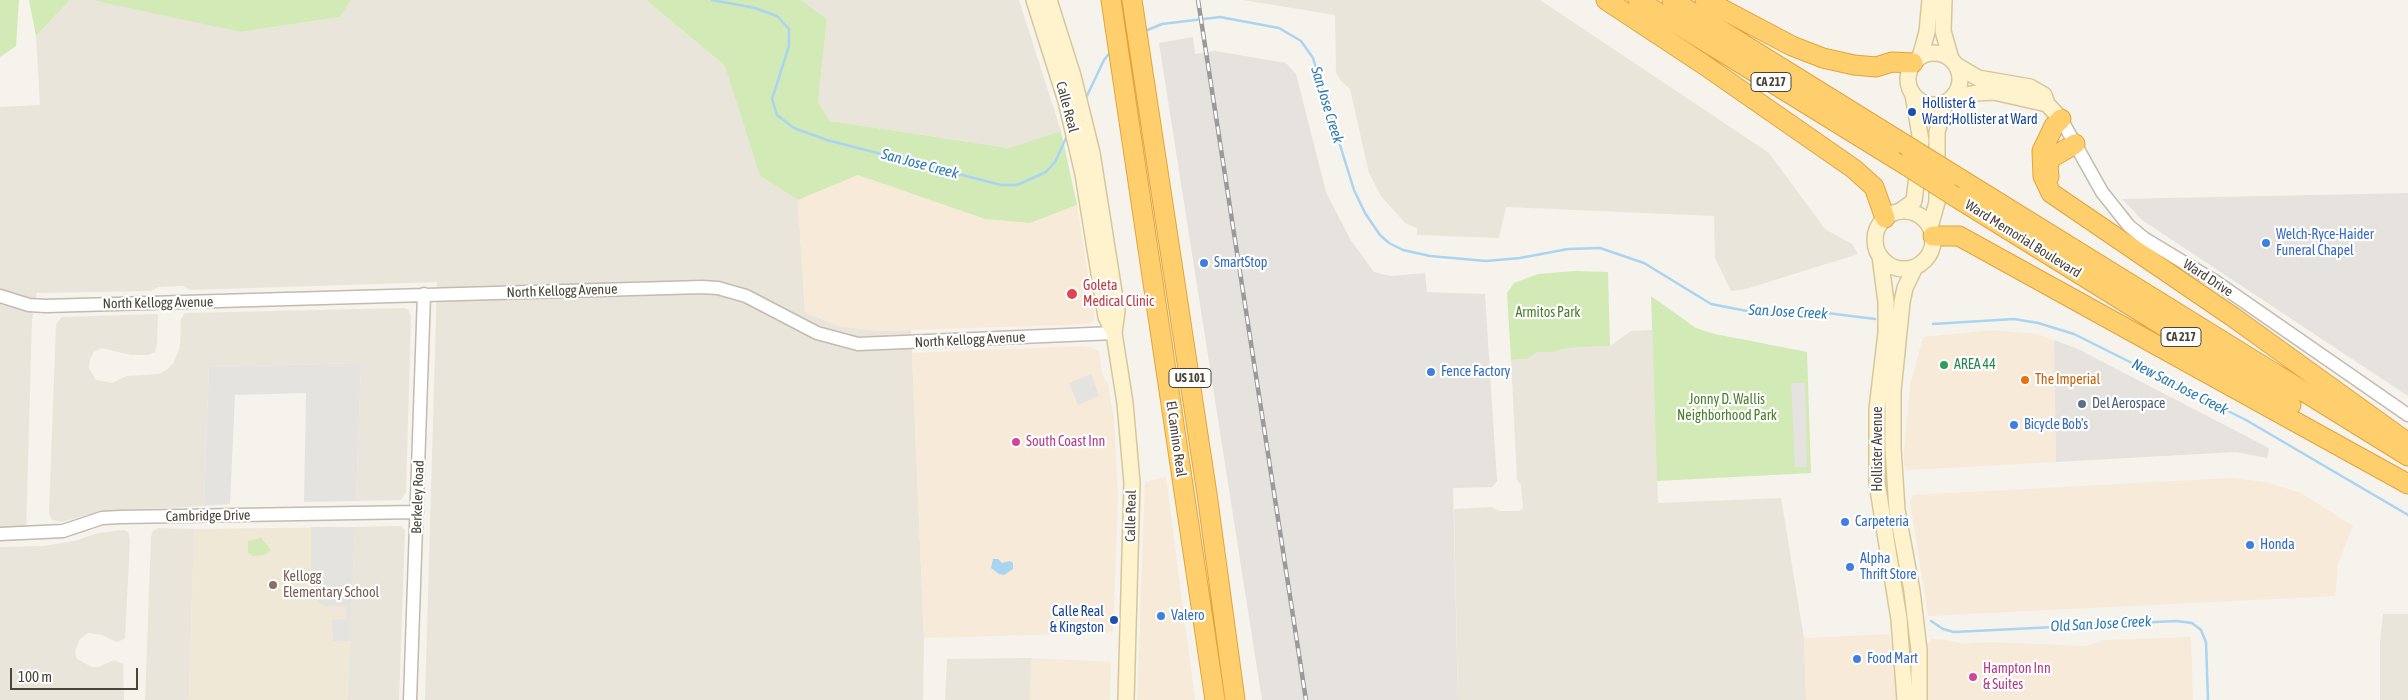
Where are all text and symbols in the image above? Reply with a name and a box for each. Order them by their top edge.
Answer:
water label: San Jose Creek [1307,64,1347,146]
road number: CA 217 [1751,72,1791,91]
street label: Calle Real [1052,80,1082,134]
place label: Hollister & Ward;Hollister at Ward [1922,96,2038,128]
marker: Hollister & Ward;Hollister at Ward [1906,106,1918,118]
water label: San Jose Creek [879,145,961,183]
street label: Ward Memorial Boulevard [1962,197,2084,281]
place label: Welch-Ryce-Haider Funeral Chapel [2276,227,2374,260]
marker: Welch-Ryce-Haider Funeral Chapel [2260,237,2272,249]
place label: SmartStop [1214,255,1267,271]
street label: Ward Drive [2180,256,2236,300]
marker: SmartStop [1198,257,1210,269]
place label: Goleta Medical Clinic [1083,278,1154,310]
street label: North Kellogg Avenue [506,281,618,301]
marker: Goleta Medical Clinic [1065,287,1079,301]
street label: North Kellogg Avenue [102,294,214,312]
water label: San Jose Creek [1748,301,1828,323]
park label: Armitos Park [1515,305,1581,321]
road number: CA 217 [2161,328,2201,347]
street label: North Kellogg Avenue [914,329,1026,351]
water label: New San Jose Creek [2129,355,2231,419]
place label: AREA 44 [1954,357,1996,373]
marker: AREA 44 [1938,359,1950,371]
place label: Fence Factory [1441,364,1510,380]
marker: Fence Factory [1425,366,1437,378]
road number: US 101 [1169,368,1211,388]
place label: The Imperial [2035,372,2100,388]
marker: The Imperial [2019,374,2031,386]
park label: Jonny D. Wallis Neighborhood Park [1677,392,1777,424]
place label: Del Aerospace [2092,396,2165,412]
marker: Del Aerospace [2076,398,2088,410]
street label: El Camino Real [1162,400,1190,478]
street label: Hollister Avenue [1870,406,1886,492]
place label: Bicycle Bob's [2024,417,2088,433]
marker: Bicycle Bob's [2008,419,2020,431]
place label: South Coast Inn [1026,434,1105,450]
marker: South Coast Inn [1010,436,1022,448]
street label: Berkeley Road [408,460,428,534]
street label: Calle Real [1122,490,1140,542]
street label: Cambridge Drive [166,507,250,525]
place label: Carpeteria [1855,514,1909,530]
marker: Carpeteria [1839,516,1851,528]
place label: Honda [2260,537,2295,553]
marker: Honda [2244,539,2256,551]
place label: Alpha Thrift Store [1860,551,1917,584]
marker: Alpha Thrift Store [1844,561,1856,573]
place label: Kellogg Elementary School [283,569,379,602]
marker: Kellogg Elementary School [267,579,279,591]
place label: Calle Real & Kingston [1050,604,1104,636]
place label: Valero [1171,608,1205,624]
marker: Valero [1155,610,1167,622]
water label: Old San Jose Creek [2050,612,2152,636]
marker: Calle Real & Kingston [1108,614,1120,626]
place label: Food Mart [1867,651,1918,667]
marker: Food Mart [1851,653,1863,665]
scale bar [12,658,140,690]
place label: Hampton Inn & Suites [1983,661,2051,694]
text: 100 m [18,668,52,685]
marker: Hampton Inn & Suites [1967,671,1979,683]

